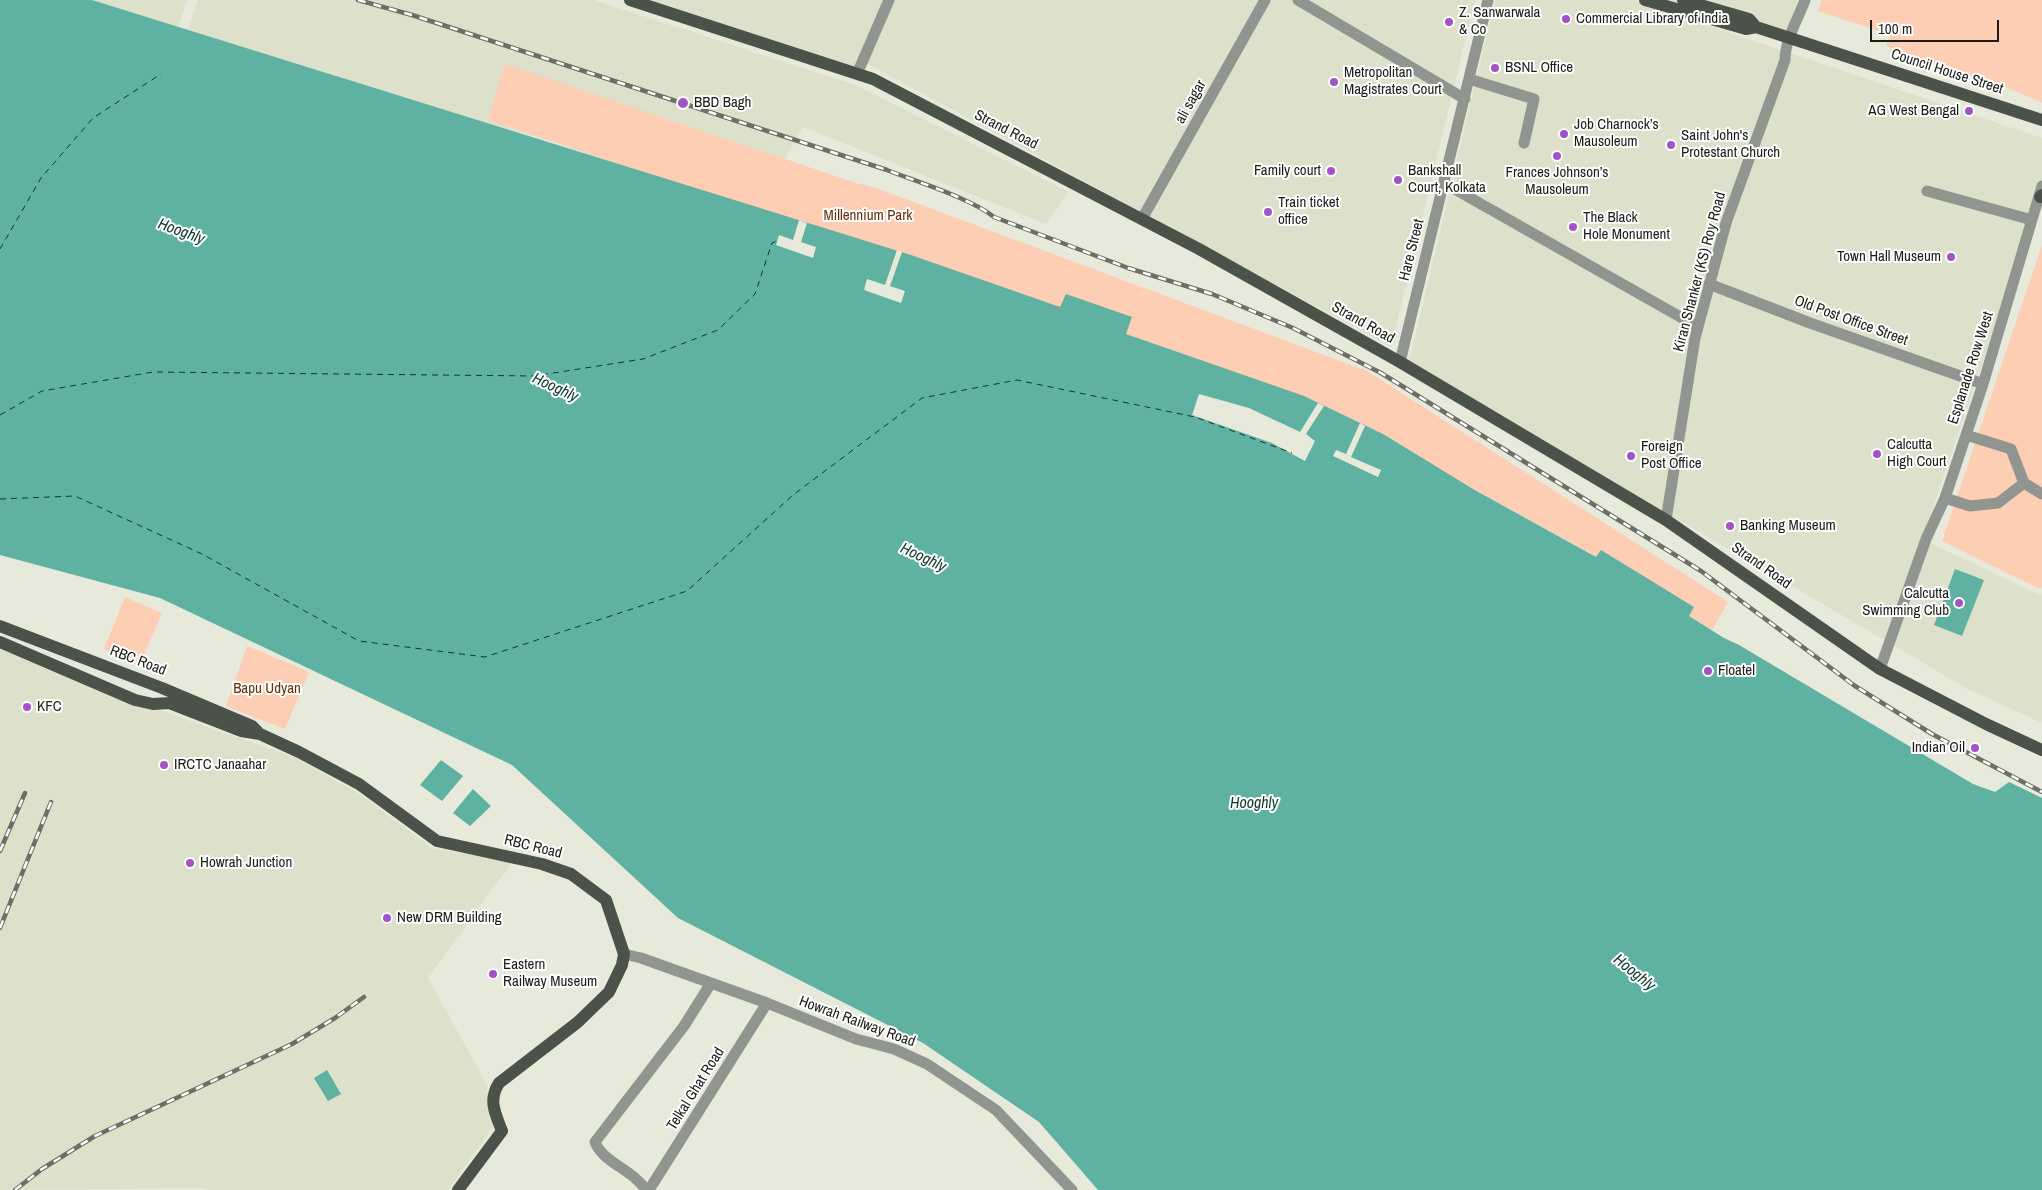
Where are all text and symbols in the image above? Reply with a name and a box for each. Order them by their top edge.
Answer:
place label: Z. Sanwarwala & Co [1459,4,1540,39]
place label: Commercial Library of India [1576,10,1728,28]
scale bar [1872,10,2001,42]
marker: Commercial Library of India [1560,13,1572,25]
marker: Z. Sanwarwala & Co [1443,16,1455,28]
text: 100 m [1878,18,1912,39]
street label: Council House Street [1889,45,2005,99]
place label: BSNL Office [1505,59,1573,77]
marker: BSNL Office [1489,62,1501,74]
place label: Metropolitan Magistrates Court [1344,64,1442,99]
marker: Metropolitan Magistrates Court [1328,76,1340,88]
street label: ali sagar [1172,77,1210,127]
place label: BBD Bagh [694,94,751,112]
marker: BBD Bagh [676,96,690,110]
place label: AG West Bengal [1868,102,1959,120]
marker: AG West Bengal [1963,105,1975,117]
street label: Strand Road [971,106,1041,154]
place label: Job Charnock’s Mausoleum [1574,116,1659,151]
place label: Saint John's Protestant Church [1681,127,1780,162]
marker: Job Charnock’s Mausoleum [1558,128,1570,140]
marker: Saint John's Protestant Church [1665,139,1677,151]
marker: Frances Johnson’s Mausoleum [1551,150,1563,162]
place label: Family court [1254,162,1321,180]
place label: Bankshall Court, Kolkata [1408,162,1486,197]
place label: Frances Johnson’s Mausoleum [1505,164,1609,199]
marker: Family court [1325,165,1337,177]
marker: Bankshall Court, Kolkata [1392,174,1404,186]
street label: Kiran Shanker (KS) Roy Road [1670,190,1730,354]
place label: Train ticket office [1278,194,1339,229]
marker: Train ticket office [1262,206,1274,218]
park label: Millennium Park [824,207,912,225]
place label: The Black Hole Monument [1583,209,1670,244]
water label: Hooghly [155,215,207,249]
street label: Hare Street [1396,217,1428,283]
marker: The Black Hole Monument [1567,221,1579,233]
place label: Town Hall Museum [1837,248,1941,266]
marker: Town Hall Museum [1945,251,1957,263]
street label: Old Post Office Street [1792,292,1910,350]
street label: Strand Road [1328,298,1398,348]
street label: Esplanade Row West [1944,309,1998,427]
water label: Hooghly [529,369,581,407]
place label: Calcutta High Court [1887,436,1946,471]
place label: Foreign Post Office [1641,438,1702,473]
marker: Calcutta High Court [1871,448,1883,460]
marker: Foreign Post Office [1625,450,1637,462]
place label: Banking Museum [1740,517,1836,535]
marker: Banking Museum [1724,520,1736,532]
water label: Hooghly [897,539,949,577]
street label: Strand Road [1728,539,1794,593]
place label: Calcutta Swimming Club [1862,585,1949,620]
marker: Calcutta Swimming Club [1953,597,1965,609]
street label: RBC Road [107,642,169,680]
place label: Floatel [1718,662,1755,680]
marker: Floatel [1702,665,1714,677]
park label: Bapu Udyan [233,680,301,698]
place label: KFC [37,698,62,716]
marker: KFC [21,701,33,713]
place label: Indian Oil [1912,739,1965,757]
marker: Indian Oil [1969,742,1981,754]
place label: IRCTC Janaahar [174,756,266,774]
marker: IRCTC Janaahar [158,759,170,771]
water label: Hooghly [1230,794,1278,814]
street label: RBC Road [502,831,564,863]
place label: Howrah Junction [200,854,292,872]
marker: Howrah Junction [184,857,196,869]
place label: New DRM Building [397,909,502,927]
marker: New DRM Building [381,912,393,924]
water label: Hooghly [1609,950,1659,996]
place label: Eastern Railway Museum [503,956,597,991]
marker: Eastern Railway Museum [487,968,499,980]
street label: Howrah Railway Road [796,993,918,1051]
street label: Telkal Ghat Road [663,1044,729,1134]

